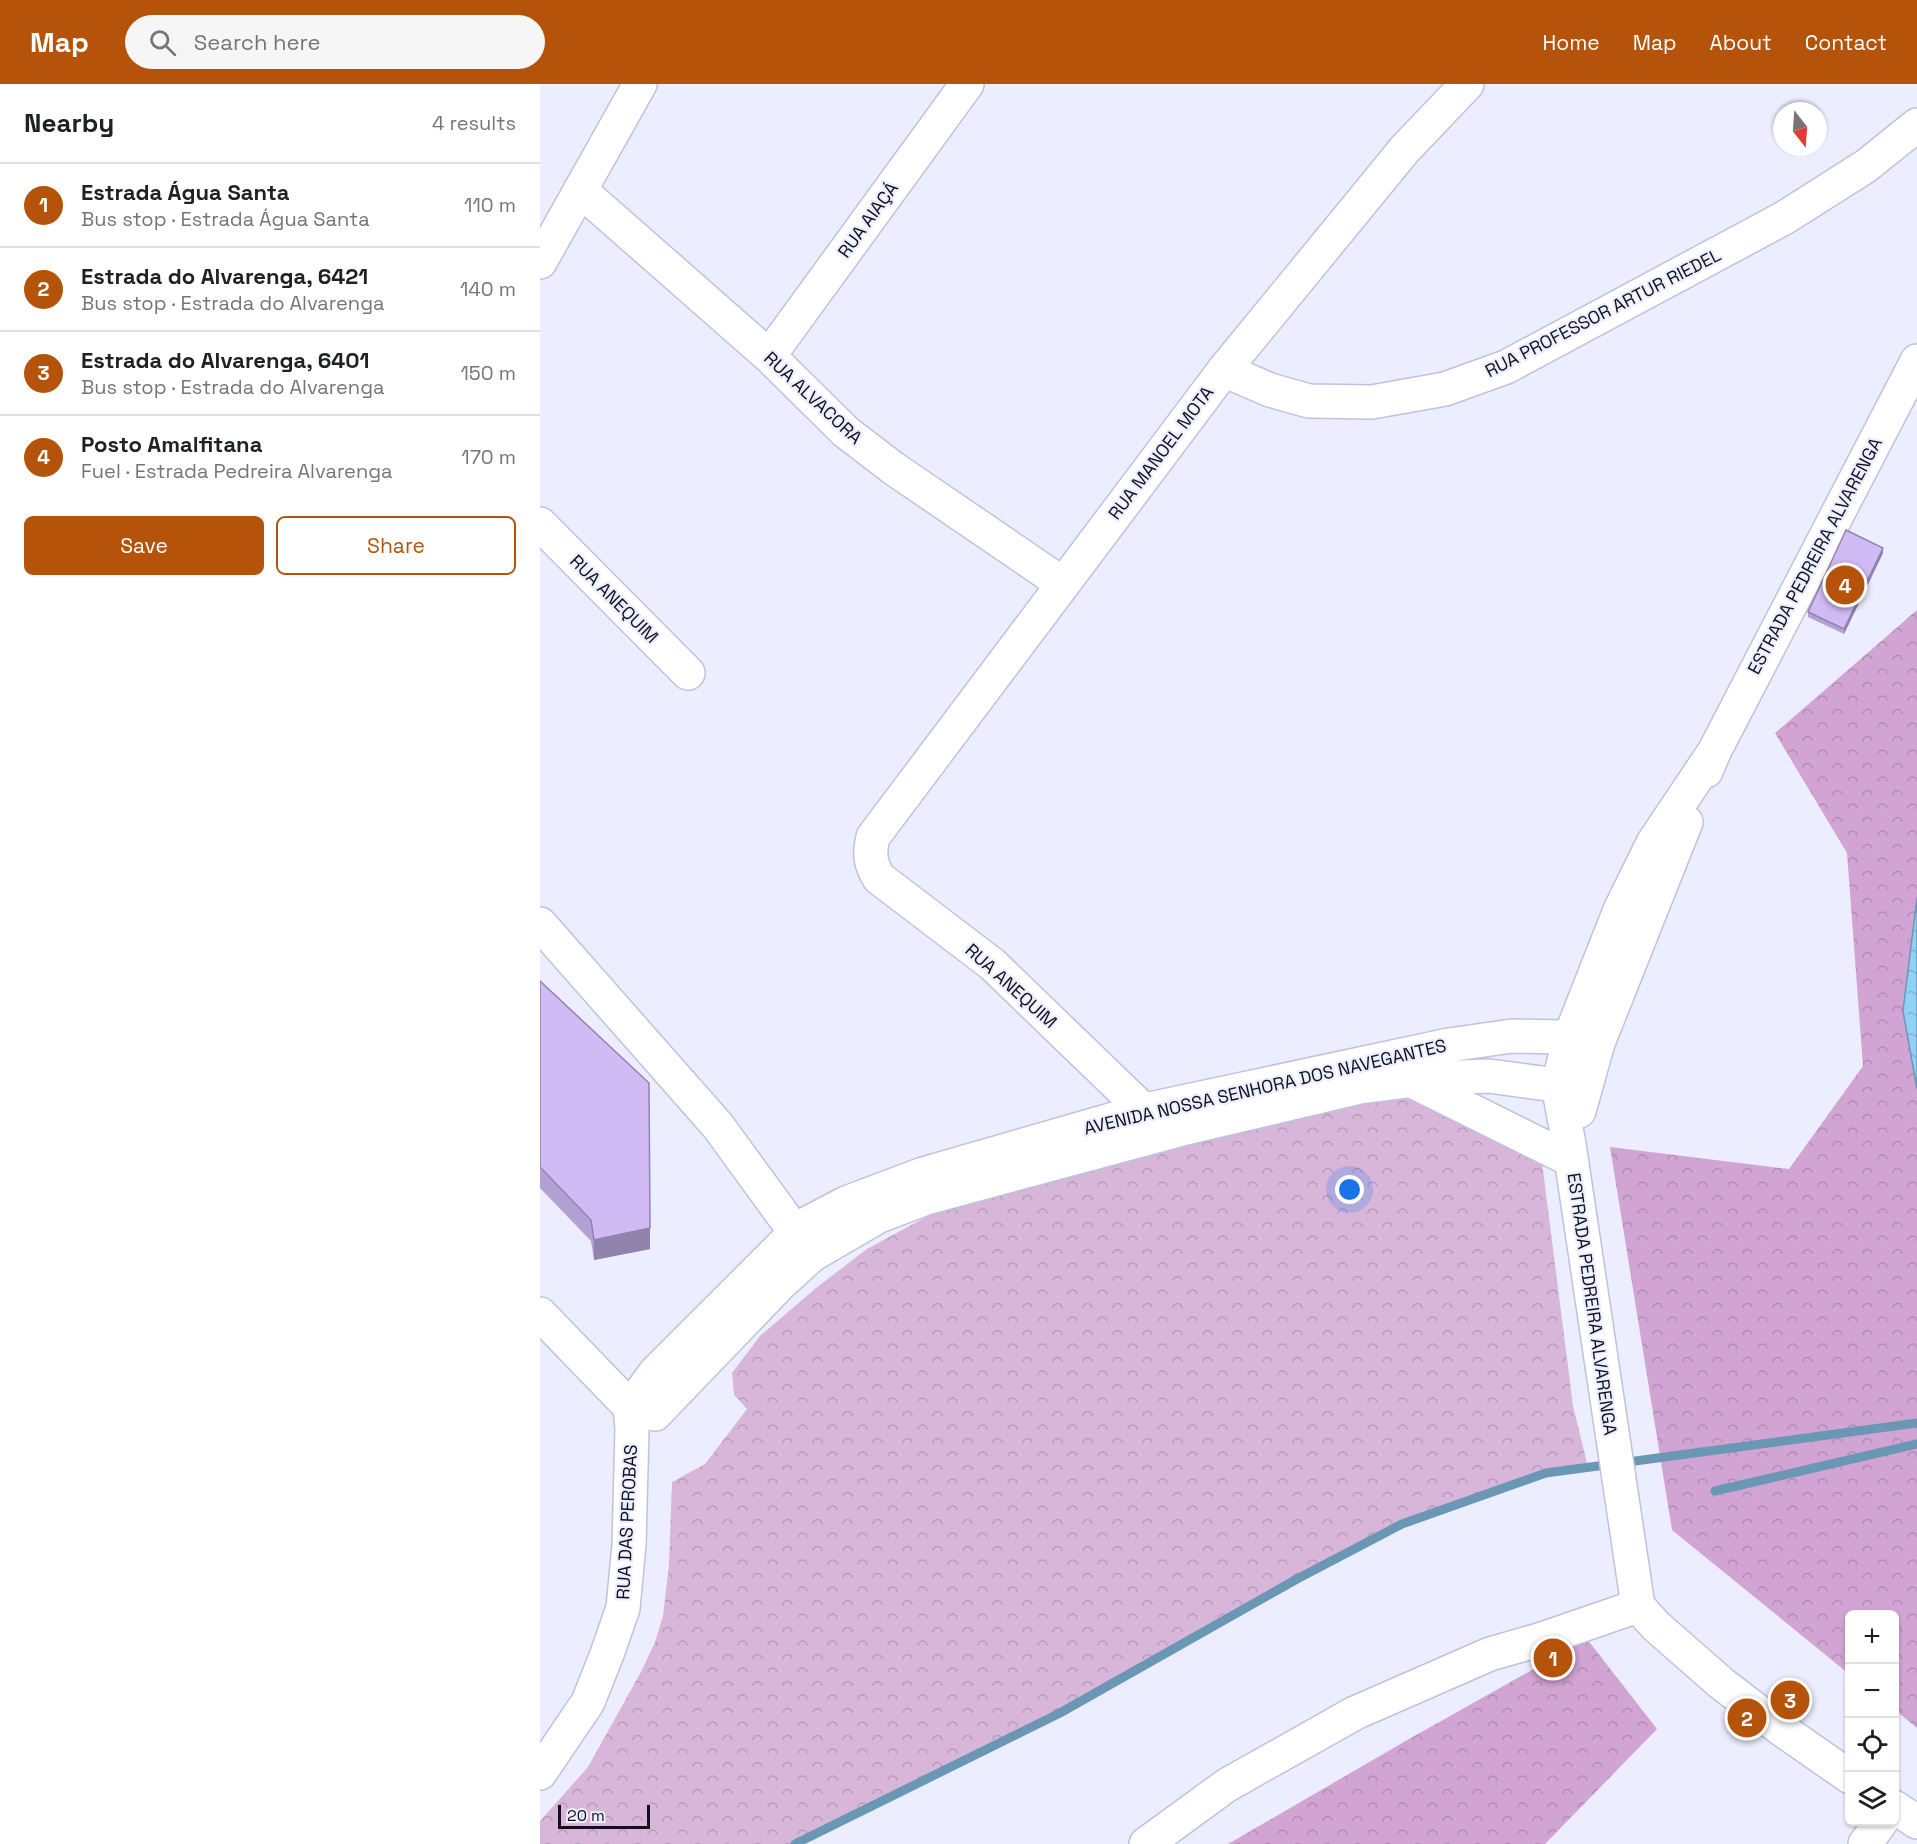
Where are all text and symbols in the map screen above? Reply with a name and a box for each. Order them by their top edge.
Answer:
search box [125,15,545,69]
text: Map [30,24,89,60]
icon: search [146,26,179,59]
text: Search here [194,28,321,56]
text: Home [1542,29,1600,56]
text: Map [1633,29,1677,56]
text: About [1710,29,1772,56]
text: Contact [1805,29,1887,56]
north arrow [1773,102,1827,156]
text: Nearby [24,106,114,140]
text: 4 results [432,110,516,136]
street label: RUA AIAÇÁ [832,177,903,262]
text: Estrada Água Santa [81,178,289,206]
text: 1 [39,192,48,218]
text: 110 m [464,192,516,218]
text: Bus stop · Estrada Água Santa [81,206,370,232]
street label: RUA PROFESSOR ARTUR RIEDEL [1481,243,1725,382]
text: Estrada do Alvarenga, 6421 [81,262,368,290]
text: 2 [38,276,49,302]
text: 140 m [460,276,516,302]
text: Bus stop · Estrada do Alvarenga [81,290,384,316]
text: Estrada do Alvarenga, 6401 [81,346,369,374]
street label: RUA ALVACORA [759,346,867,449]
text: 3 [37,360,50,386]
text: 150 m [461,360,516,386]
text: Bus stop · Estrada do Alvarenga [81,374,384,400]
street label: RUA MANOEL MOTA [1103,381,1218,524]
text: Posto Amalfitana [81,430,262,458]
street label: ESTRADA PEDREIRA ALVARENGA [1742,433,1887,678]
text: 4 [37,444,50,470]
text: 170 m [461,444,516,470]
text: Fuel · Estrada Pedreira Alvarenga [81,458,393,484]
button: Save [24,516,264,575]
button: Share [276,516,516,575]
street label: RUA ANEQUIM [565,549,664,648]
pin: 4 [1826,562,1864,608]
street label: RUA ANEQUIM [961,938,1062,1033]
street label: AVENIDA NOSSA SENHORA DOS NAVEGANTES [1081,1034,1448,1139]
street label: ESTRADA PEDREIRA ALVARENGA [1563,1171,1622,1437]
your location [1335,1175,1364,1204]
street label: RUA DAS PEROBAS [611,1444,642,1600]
map controls [1845,1610,1899,1826]
button: + [1845,1610,1899,1664]
pin: 1 [1534,1636,1572,1680]
button: − [1845,1664,1899,1718]
pin: 3 [1770,1678,1810,1722]
pin: 2 [1728,1696,1766,1740]
button: locate [1845,1718,1899,1772]
button: layers [1845,1772,1899,1826]
scale bar [558,1802,650,1830]
text: 20 m [567,1805,605,1826]

